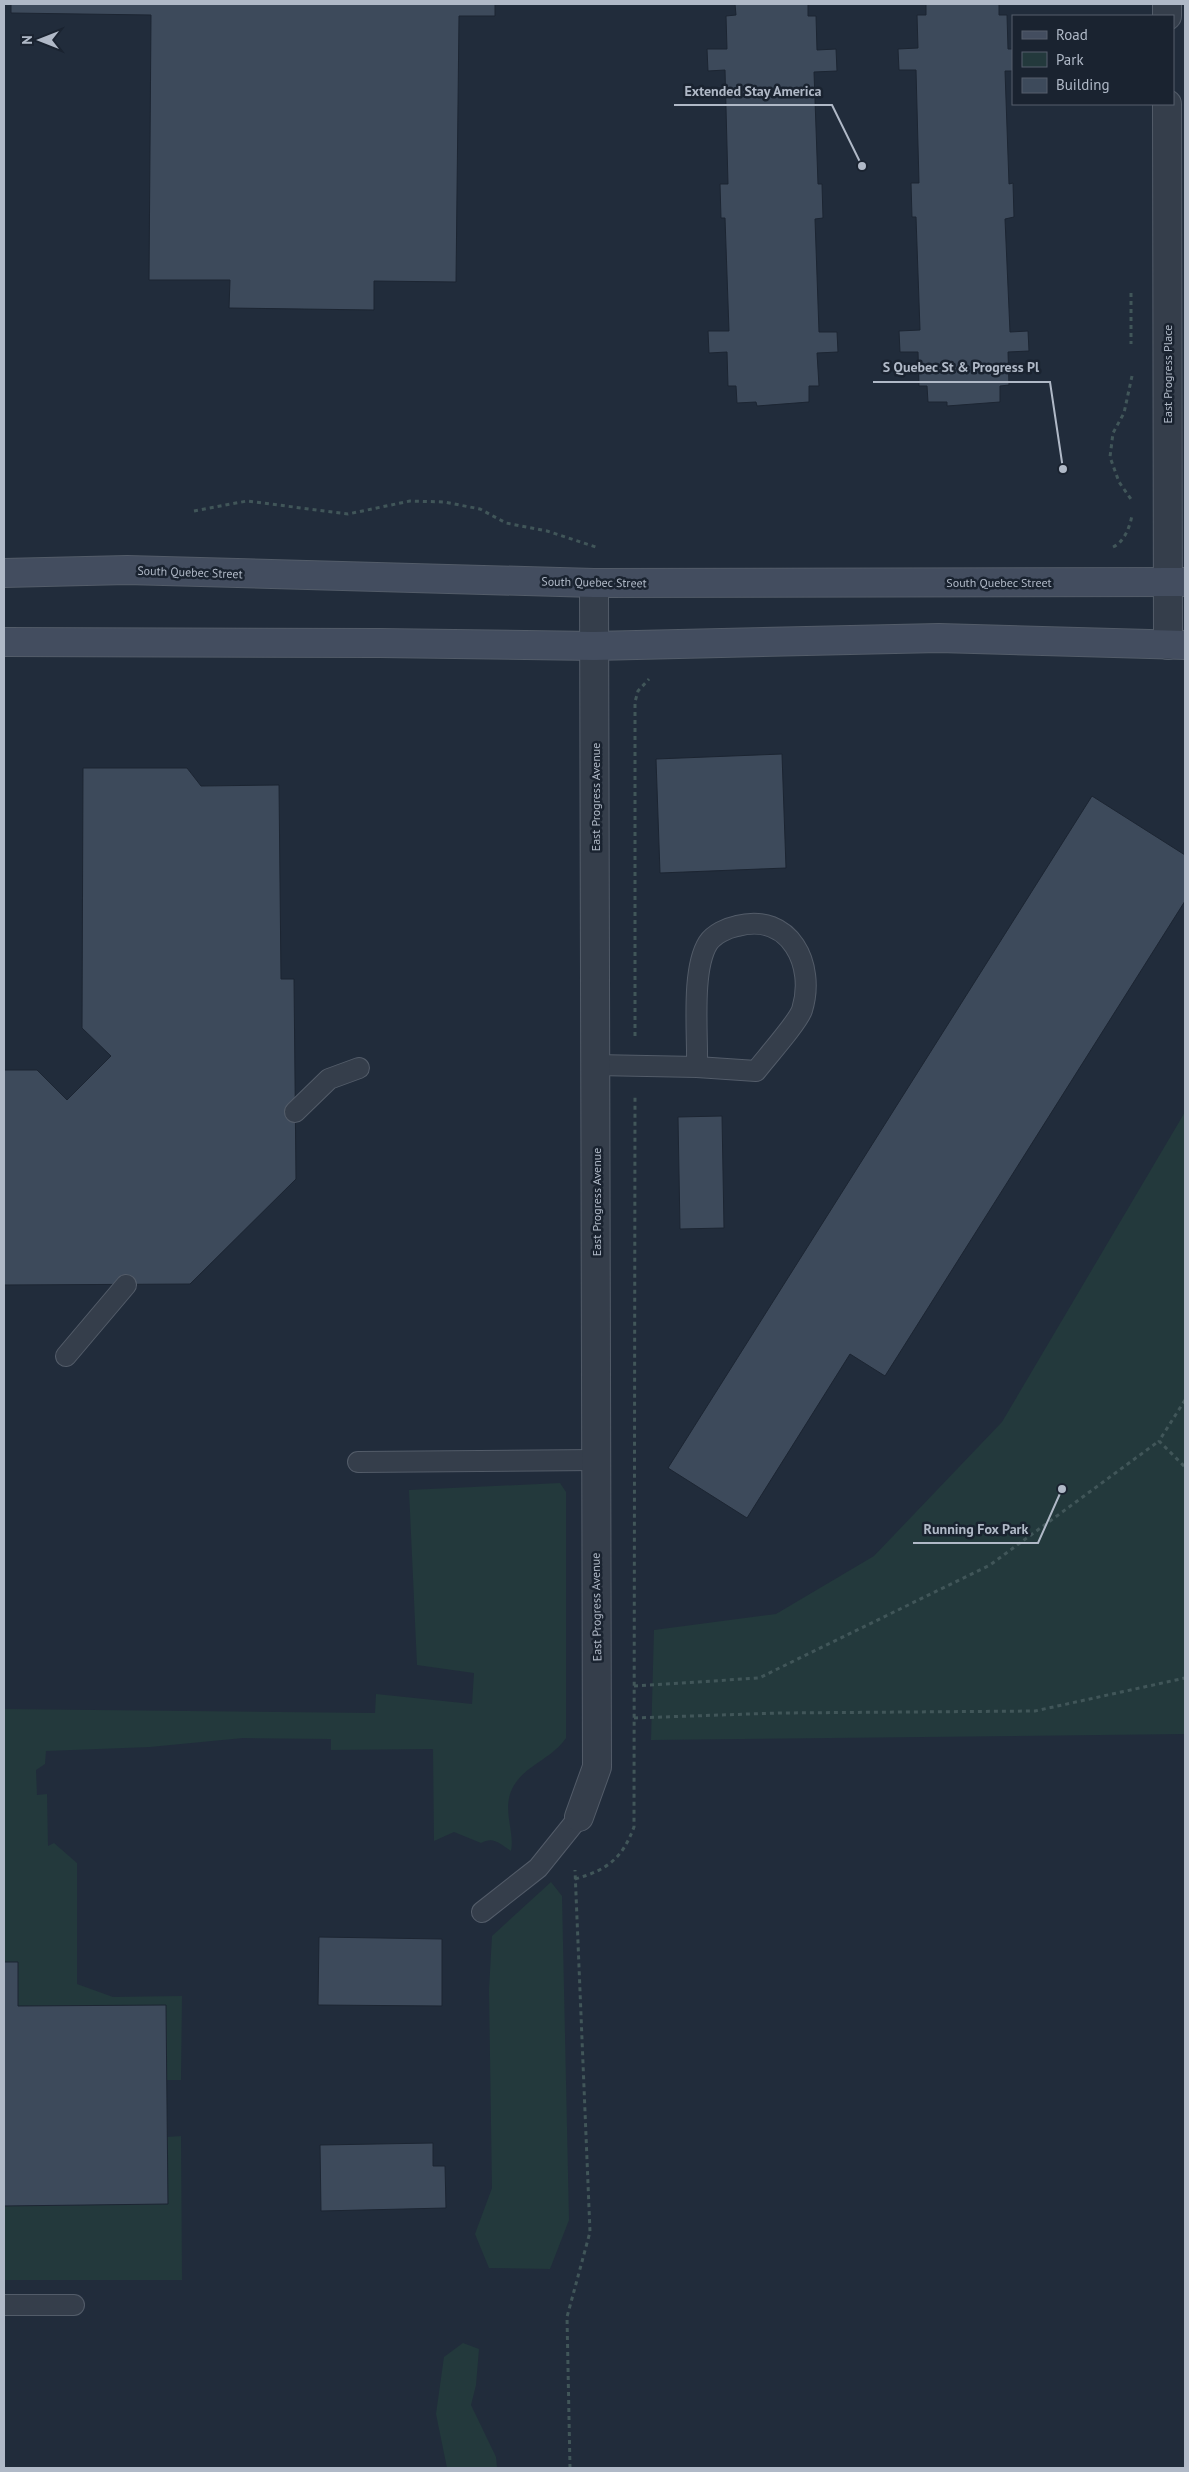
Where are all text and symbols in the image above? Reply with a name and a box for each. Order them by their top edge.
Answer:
north arrow [15,15,65,65]
legend [1012,15,1174,105]
text: Road [1056,25,1088,44]
text: N [18,35,36,45]
text: Park [1056,50,1084,69]
text: Building [1056,75,1110,94]
callout: Extended Stay America [674,76,832,105]
text: Extended Stay America [685,82,822,100]
street label: East Progress Place [1160,325,1175,423]
callout: S Quebec St & Progress Pl [873,353,1050,382]
text: S Quebec St & Progress Pl [883,358,1040,376]
street label: South Quebec Street [137,563,243,581]
street label: South Quebec Street [541,574,647,590]
street label: South Quebec Street [946,575,1052,590]
street label: East Progress Avenue [588,743,603,851]
street label: East Progress Avenue [589,1148,604,1256]
callout: Running Fox Park [913,1514,1038,1543]
text: Running Fox Park [924,1520,1029,1538]
street label: East Progress Avenue [588,1553,604,1661]

